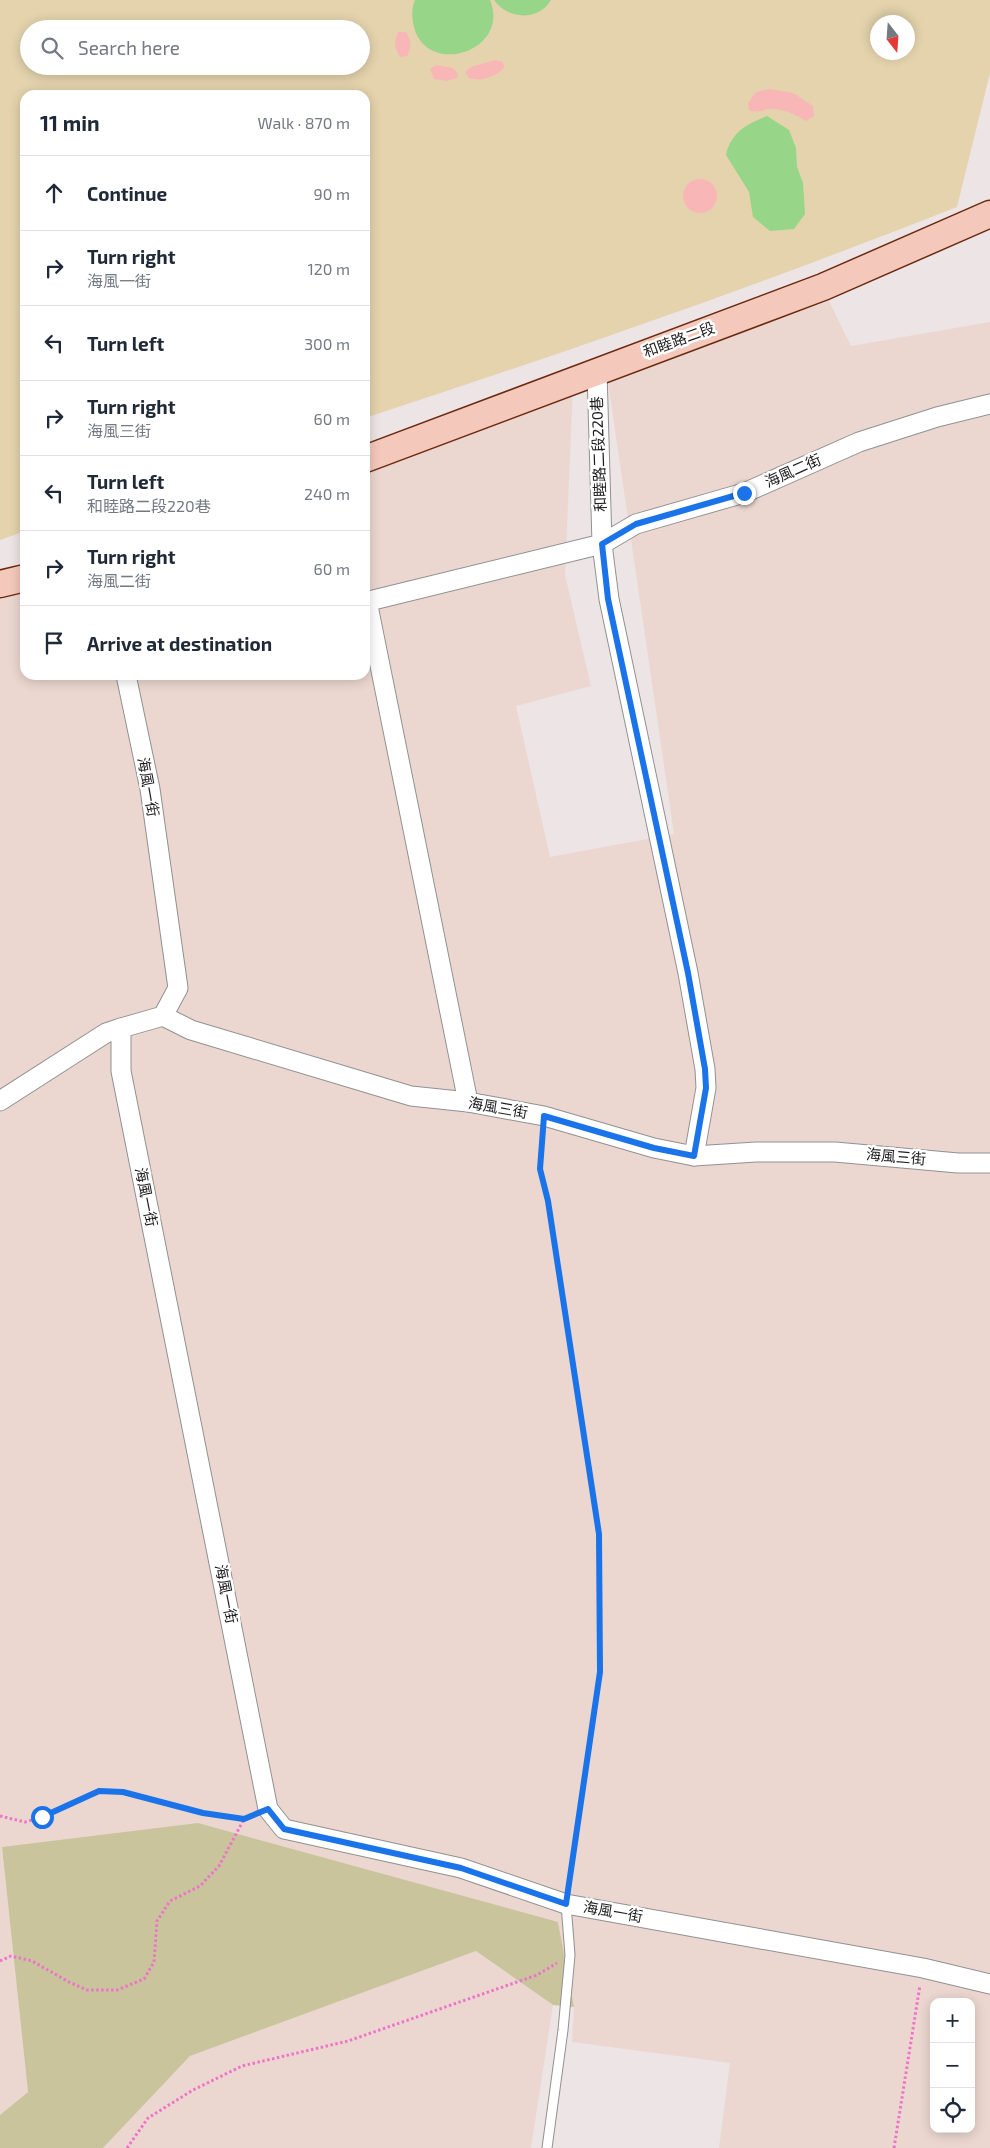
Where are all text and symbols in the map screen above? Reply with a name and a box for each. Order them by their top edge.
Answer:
north arrow [870,15,915,60]
search box [20,20,370,75]
icon: search [38,34,66,62]
text: Search here [78,36,180,59]
text: 11 min [40,110,100,135]
text: Walk · 870 m [257,113,350,132]
icon: ahead [40,179,68,207]
text: Continue [87,182,167,205]
text: 90 m [314,184,350,203]
text: Turn right [87,245,175,268]
icon: right [40,254,68,282]
text: 120 m [307,259,350,278]
text: 海風一街 [87,271,151,290]
street label: 和睦路二段 [640,318,717,360]
icon: left [40,329,68,357]
text: Turn left [87,332,164,355]
text: 300 m [304,334,350,353]
text: Turn right [87,395,175,418]
street label: 和睦路二段220巷 [587,396,609,512]
icon: right [40,404,68,432]
text: 60 m [314,409,350,428]
text: 海風三街 [87,421,151,440]
street label: 海風二街 [762,450,824,491]
text: Turn left [87,470,164,493]
icon: left [40,479,68,507]
route end [733,482,756,505]
text: 240 m [304,484,350,503]
text: 和睦路二段220巷 [87,496,211,515]
text: Turn right [87,545,175,568]
icon: right [40,554,68,582]
text: 60 m [314,559,350,578]
text: 海風二街 [87,571,151,590]
icon: arrive [40,629,68,657]
text: Arrive at destination [87,632,272,655]
street label: 海風一街 [135,756,163,818]
street label: 海風三街 [467,1093,529,1121]
street label: 海風三街 [865,1144,927,1168]
street label: 海風一街 [132,1166,162,1228]
street label: 海風一街 [212,1563,242,1625]
route start [31,1806,54,1829]
street label: 海風一街 [582,1897,644,1925]
map controls [930,1998,975,2133]
button: + [930,1998,975,2043]
button: − [930,2043,975,2088]
button: locate [930,2088,975,2133]

